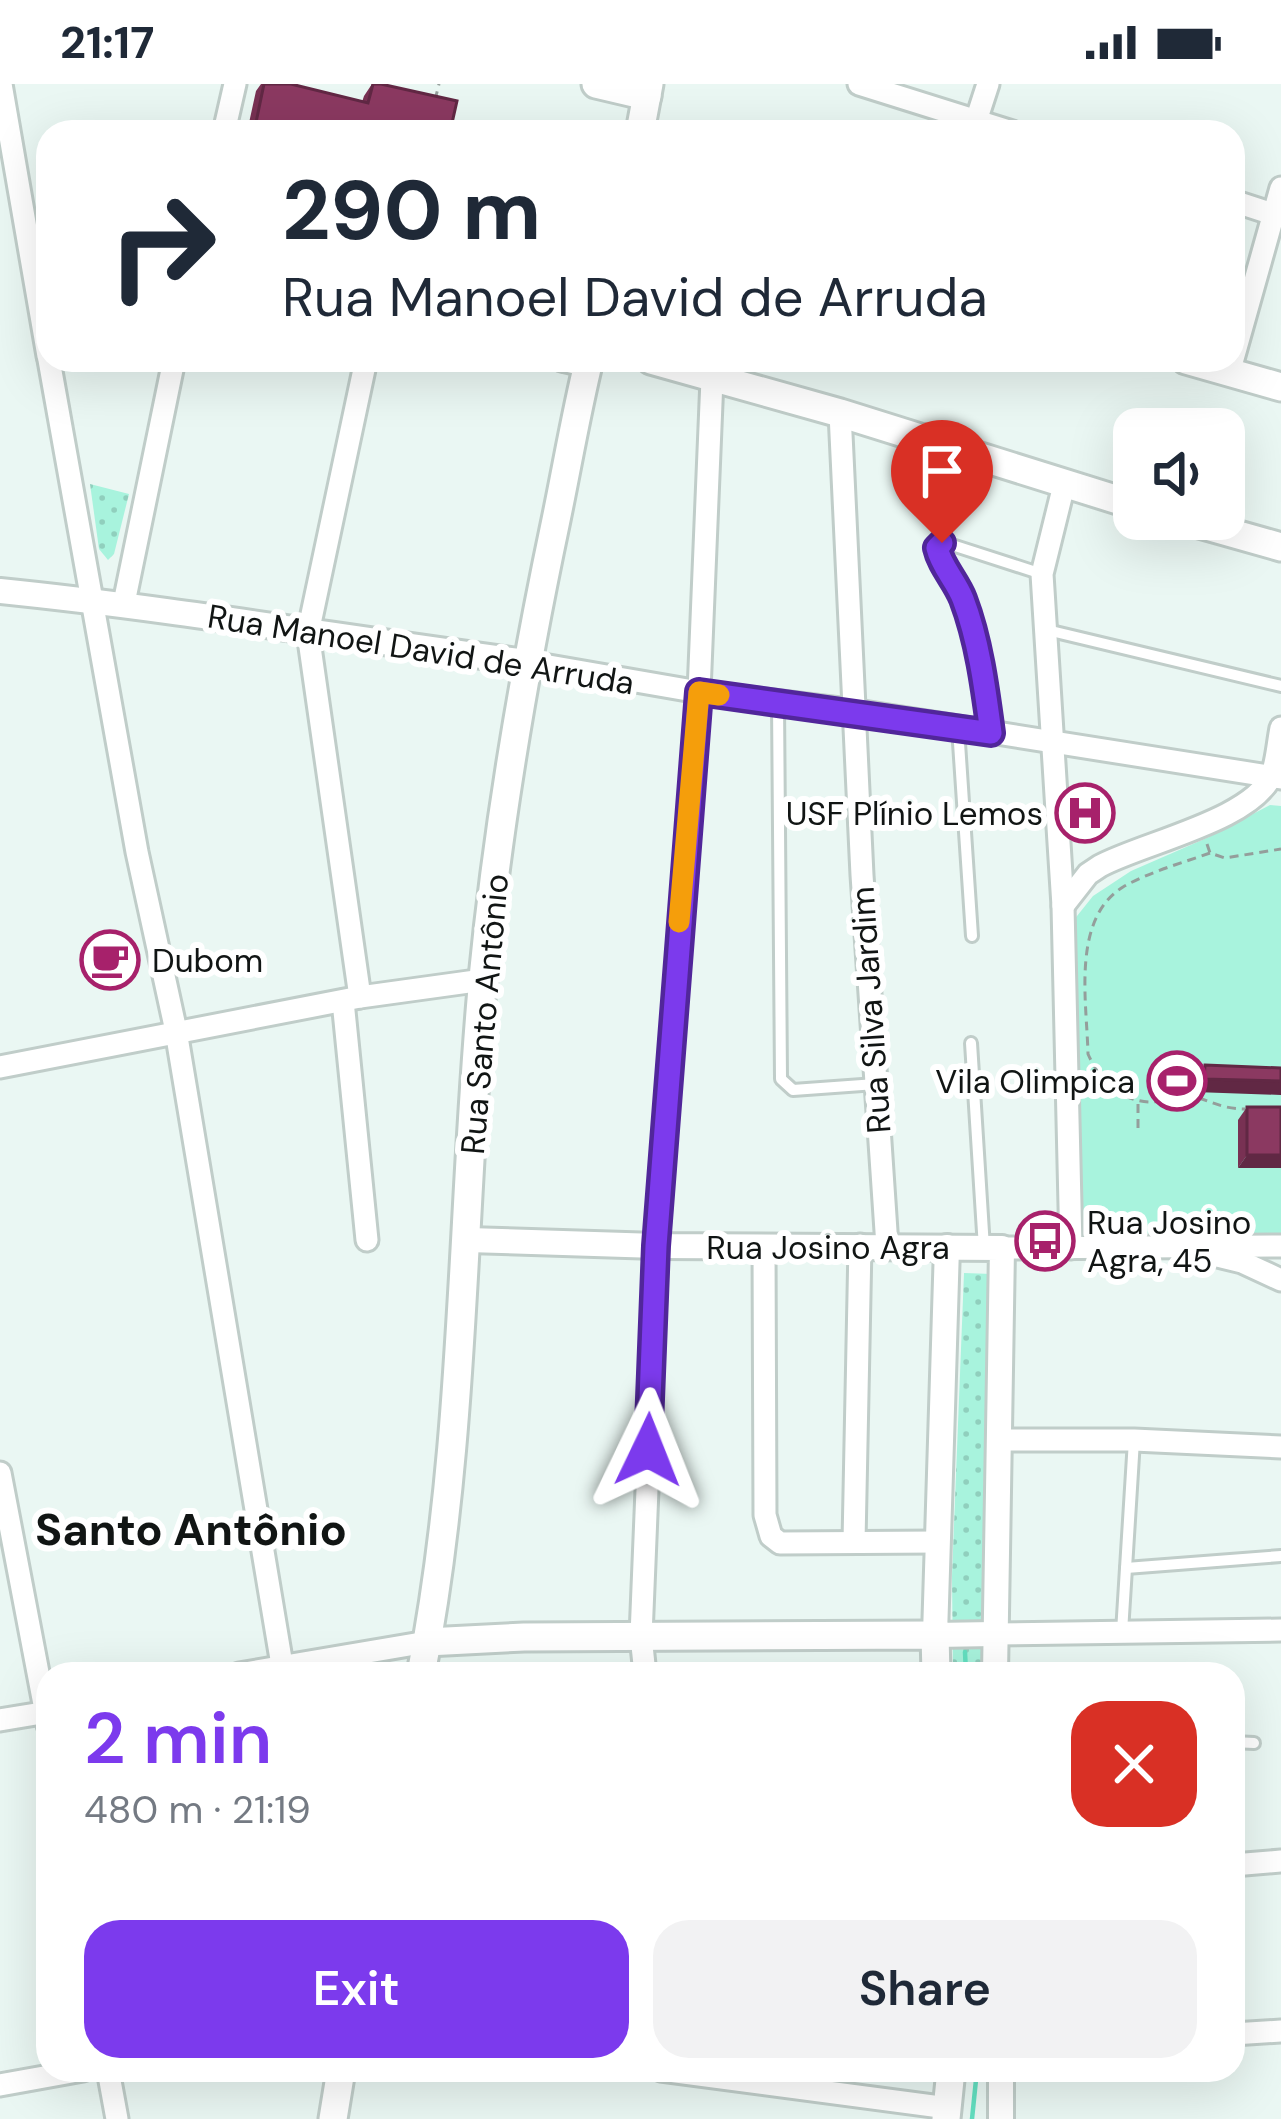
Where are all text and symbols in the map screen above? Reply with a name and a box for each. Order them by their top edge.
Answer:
text: 21:17 [60,13,154,72]
text: 290 m [282,156,541,265]
icon: right [84,168,240,324]
text: Rua Manoel David de Arruda [282,262,988,333]
map controls [1113,408,1245,540]
button: sound [1113,408,1245,540]
pin [891,420,993,543]
icon: arrive [909,438,975,504]
street label: Rua Manoel David de Arruda [205,595,637,704]
hospital icon: USF Plínio Lemos [1054,782,1116,844]
place label: USF Plínio Lemos [786,792,1043,835]
street label: Rua Santo Antônio [451,872,518,1156]
street label: Rua Silva Jardim [840,885,901,1135]
cafe icon: Dubom [79,929,141,991]
place label: Dubom [152,939,263,982]
sports icon: Vila Olimpica [1146,1050,1208,1112]
place label: Vila Olimpica [935,1060,1135,1103]
place label: Rua Josino Agra, 45 [1087,1201,1251,1282]
bus stop icon: Rua Josino Agra, 45 [1014,1210,1076,1272]
street label: Rua Josino Agra [706,1226,950,1269]
position arrow [585,1387,711,1513]
district label: Santo Antônio [35,1500,347,1559]
text: 2 min [84,1692,272,1785]
button: close [1071,1701,1197,1827]
text: 480 m · 21:19 [84,1784,311,1835]
button: Exit [84,1920,629,2058]
button: Share [653,1920,1197,2058]

